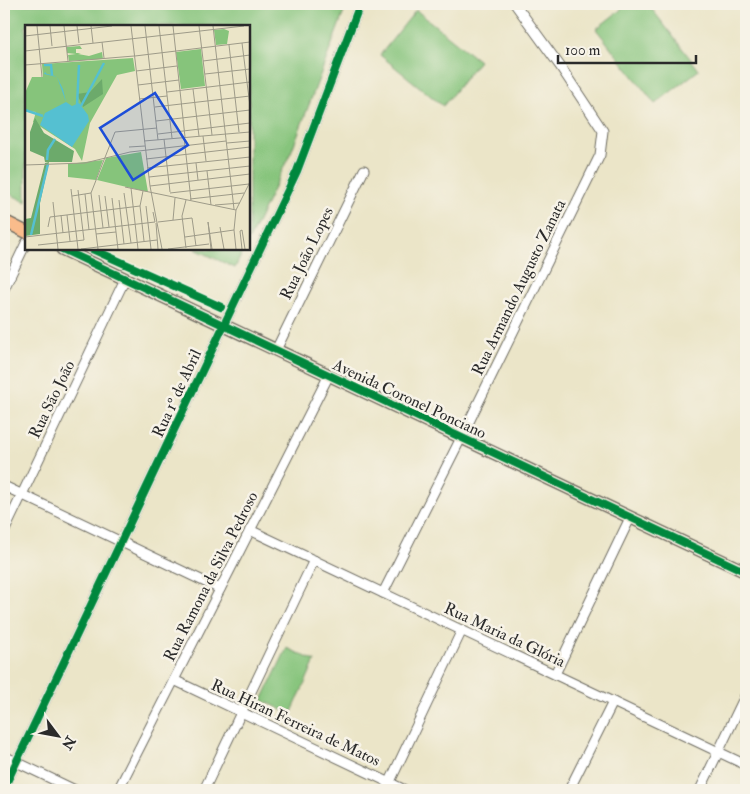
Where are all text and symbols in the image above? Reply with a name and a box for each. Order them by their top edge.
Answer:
inset map [25,25,250,250]
scale bar [558,32,695,64]
text: 100 m [565,41,601,60]
street label: Rua Armando Augusto Zanata [468,196,570,379]
street label: Rua João Lopes [276,204,339,304]
street label: Rua 1º de Abril [148,346,206,441]
street label: Avenida Coronel Ponciano [329,354,490,443]
street label: Rua São João [24,357,80,442]
street label: Rua Ramona da Silva Pedroso [159,488,263,665]
street label: Rua Maria da Glória [441,598,569,672]
street label: Rua Hiran Ferreira de Matos [208,675,383,771]
north arrow [32,712,82,762]
text: N [58,732,80,753]

